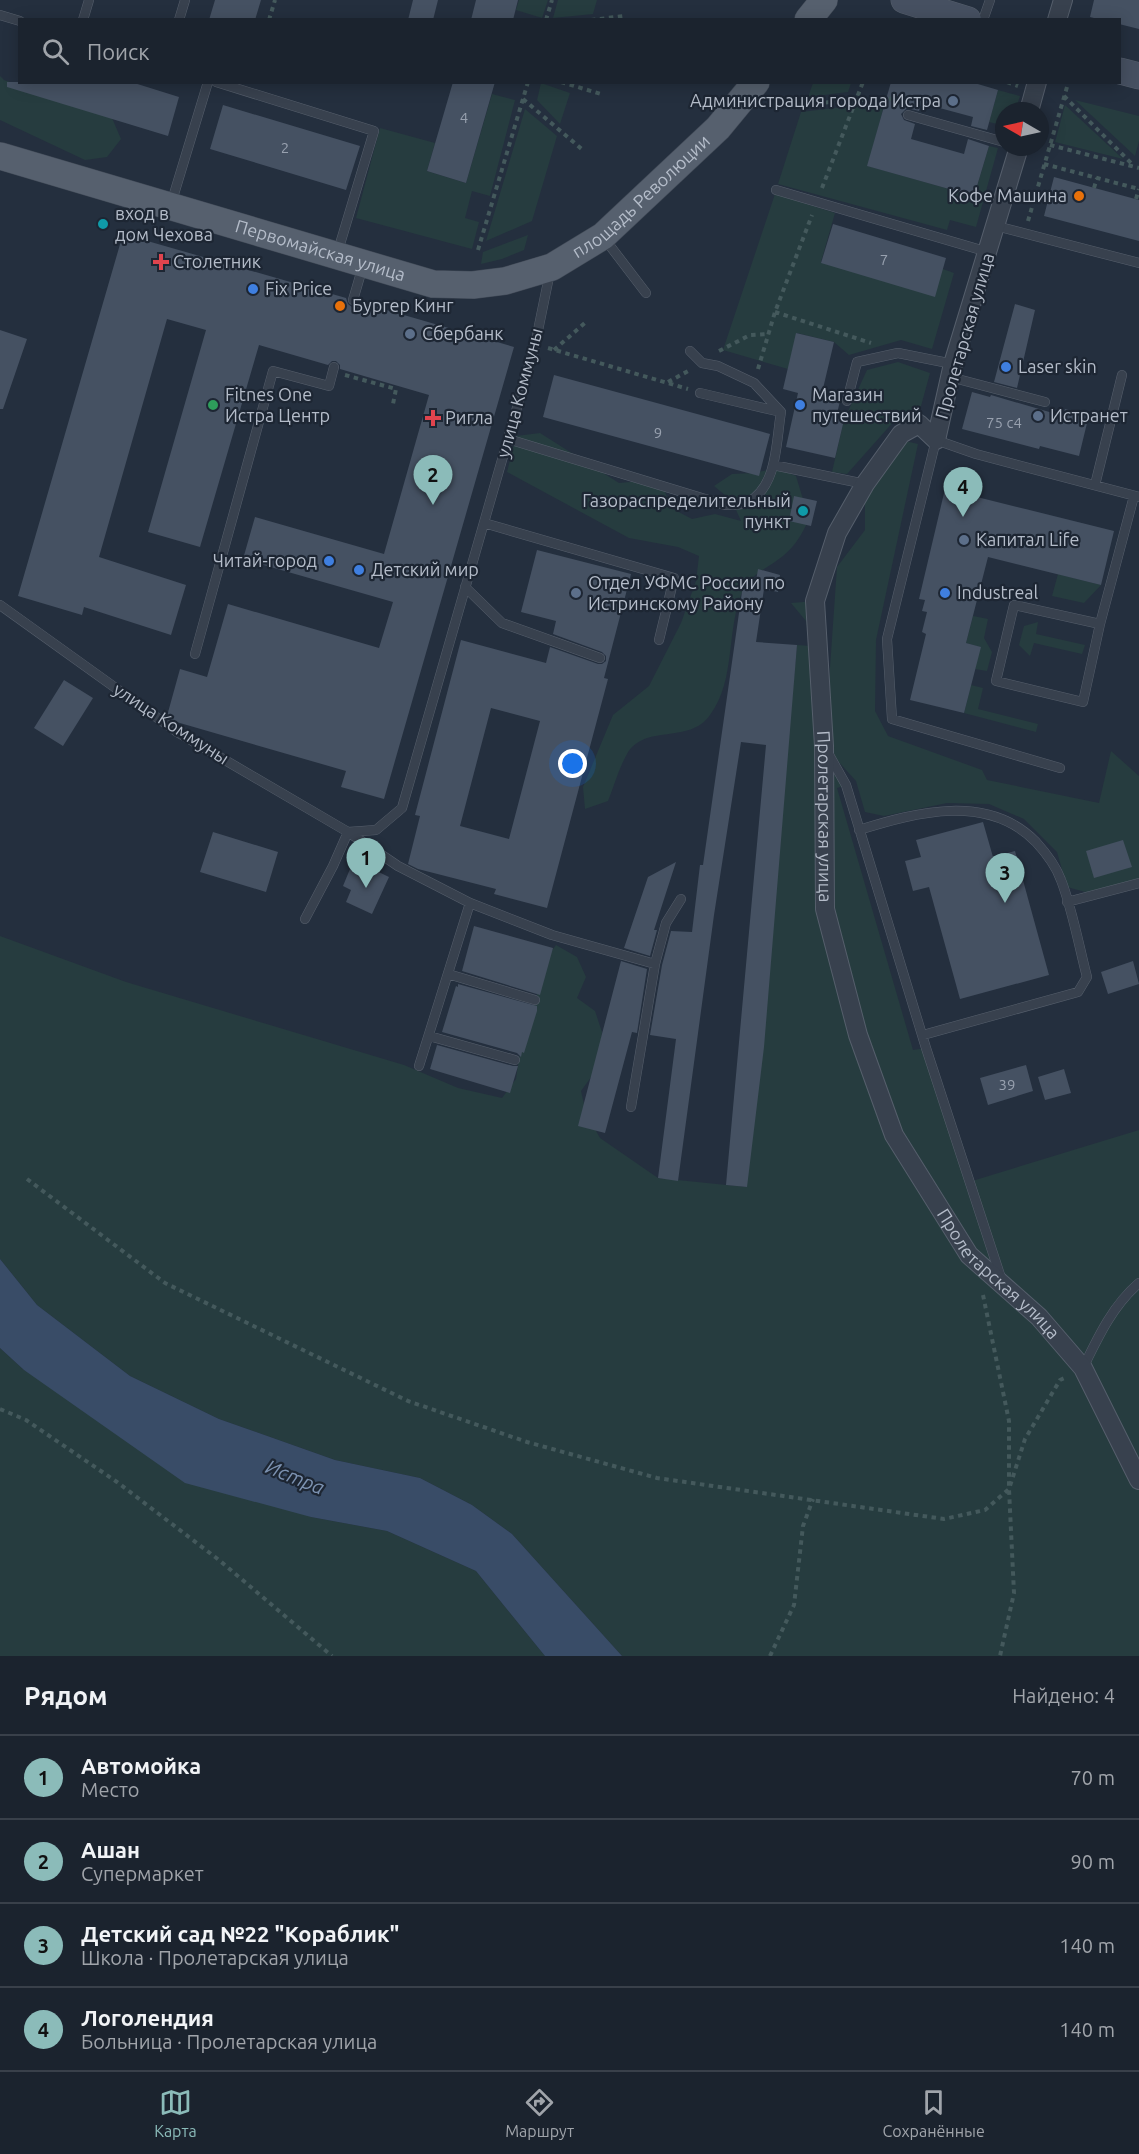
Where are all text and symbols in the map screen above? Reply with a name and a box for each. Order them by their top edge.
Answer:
search box [18,18,1121,84]
icon: search [39,35,72,68]
text: Поиск [87,39,150,64]
place label: Администрация города Истра [690,90,941,110]
marker: Администрация города Истра [946,94,960,108]
north arrow [995,102,1049,156]
house number: 4 [460,109,468,126]
street label: площадь Революции [568,130,713,261]
house number: 2 [281,139,289,156]
place label: Кофе Машина [948,185,1067,205]
marker: Кофе Машина [1072,189,1086,203]
place label: вход в дом Чехова [115,203,213,244]
street label: Первомайская улица [233,215,408,284]
marker: вход в дом Чехова [96,217,110,231]
street label: Пролетарская улица [931,250,997,421]
place label: Столетник [173,251,261,271]
house number: 7 [880,251,888,268]
marker: Столетник [154,255,168,269]
place label: Fix Price [265,278,332,298]
marker: Fix Price [246,282,260,296]
place label: Бургер Кинг [352,295,453,315]
marker: Бургер Кинг [333,299,347,313]
place label: Сбербанк [422,323,504,343]
street label: улица Коммуны [492,326,546,460]
marker: Сбербанк [403,327,417,341]
place label: Laser skin [1018,356,1097,376]
marker: Laser skin [999,360,1013,374]
place label: Fitnes One Истра Центр [225,384,330,425]
place label: Магазин путешествий [812,384,922,425]
marker: Fitnes One Истра Центр [206,398,220,412]
marker: Магазин путешествий [793,398,807,412]
place label: Истранет [1050,405,1128,425]
place label: Ригла [445,407,493,427]
marker: Истранет [1031,409,1045,423]
marker: Ригла [426,411,440,425]
house number: 75 с4 [986,414,1022,431]
house number: 9 [654,424,662,441]
pin: 2 [414,456,452,505]
pin: 4 [944,468,982,517]
place label: Газораспределительный пункт [582,490,791,531]
marker: Газораспределительный пункт [796,504,810,518]
place label: Капитал Life [976,529,1079,549]
marker: Капитал Life [957,533,971,547]
place label: Читай-город [213,550,317,570]
marker: Читай-город [322,554,336,568]
place label: Детский мир [371,559,479,579]
marker: Детский мир [352,563,366,577]
place label: Отдел УФМС России по Истринскому Району [588,572,785,613]
place label: Industreal [957,582,1039,602]
marker: Отдел УФМС России по Истринскому Району [569,586,583,600]
marker: Industreal [938,586,952,600]
street label: улица Коммуны [110,678,233,768]
street label: Пролетарская улица [814,730,836,903]
your location [558,749,587,778]
pin: 1 [346,838,386,888]
pin: 3 [986,854,1024,903]
house number: 39 [999,1076,1015,1093]
street label: Пролетарская улица [934,1205,1064,1342]
water label: Истра [262,1454,328,1499]
text: Рядом [24,1681,108,1710]
text: Найдено: 4 [1012,1684,1115,1707]
text: Автомойка [81,1753,201,1778]
text: 1 [38,1766,49,1789]
text: 70 m [1071,1766,1115,1789]
text: Место [81,1778,140,1801]
text: Ашан [81,1837,140,1862]
text: 2 [38,1850,49,1873]
text: 90 m [1071,1850,1115,1873]
text: Супермаркет [81,1862,204,1885]
text: Детский сад №22 "Кораблик" [81,1921,399,1946]
text: 3 [38,1934,49,1957]
text: 140 m [1059,1934,1115,1957]
text: Школа · Пролетарская улица [81,1946,349,1969]
text: Логолендия [81,2005,214,2030]
text: 4 [38,2018,49,2041]
text: 140 m [1059,2018,1115,2041]
text: Больница · Пролетарская улица [81,2030,377,2053]
tab: Карта [154,2086,197,2140]
tab: Маршрут [505,2086,574,2140]
tab: Сохранённые [883,2086,985,2140]

